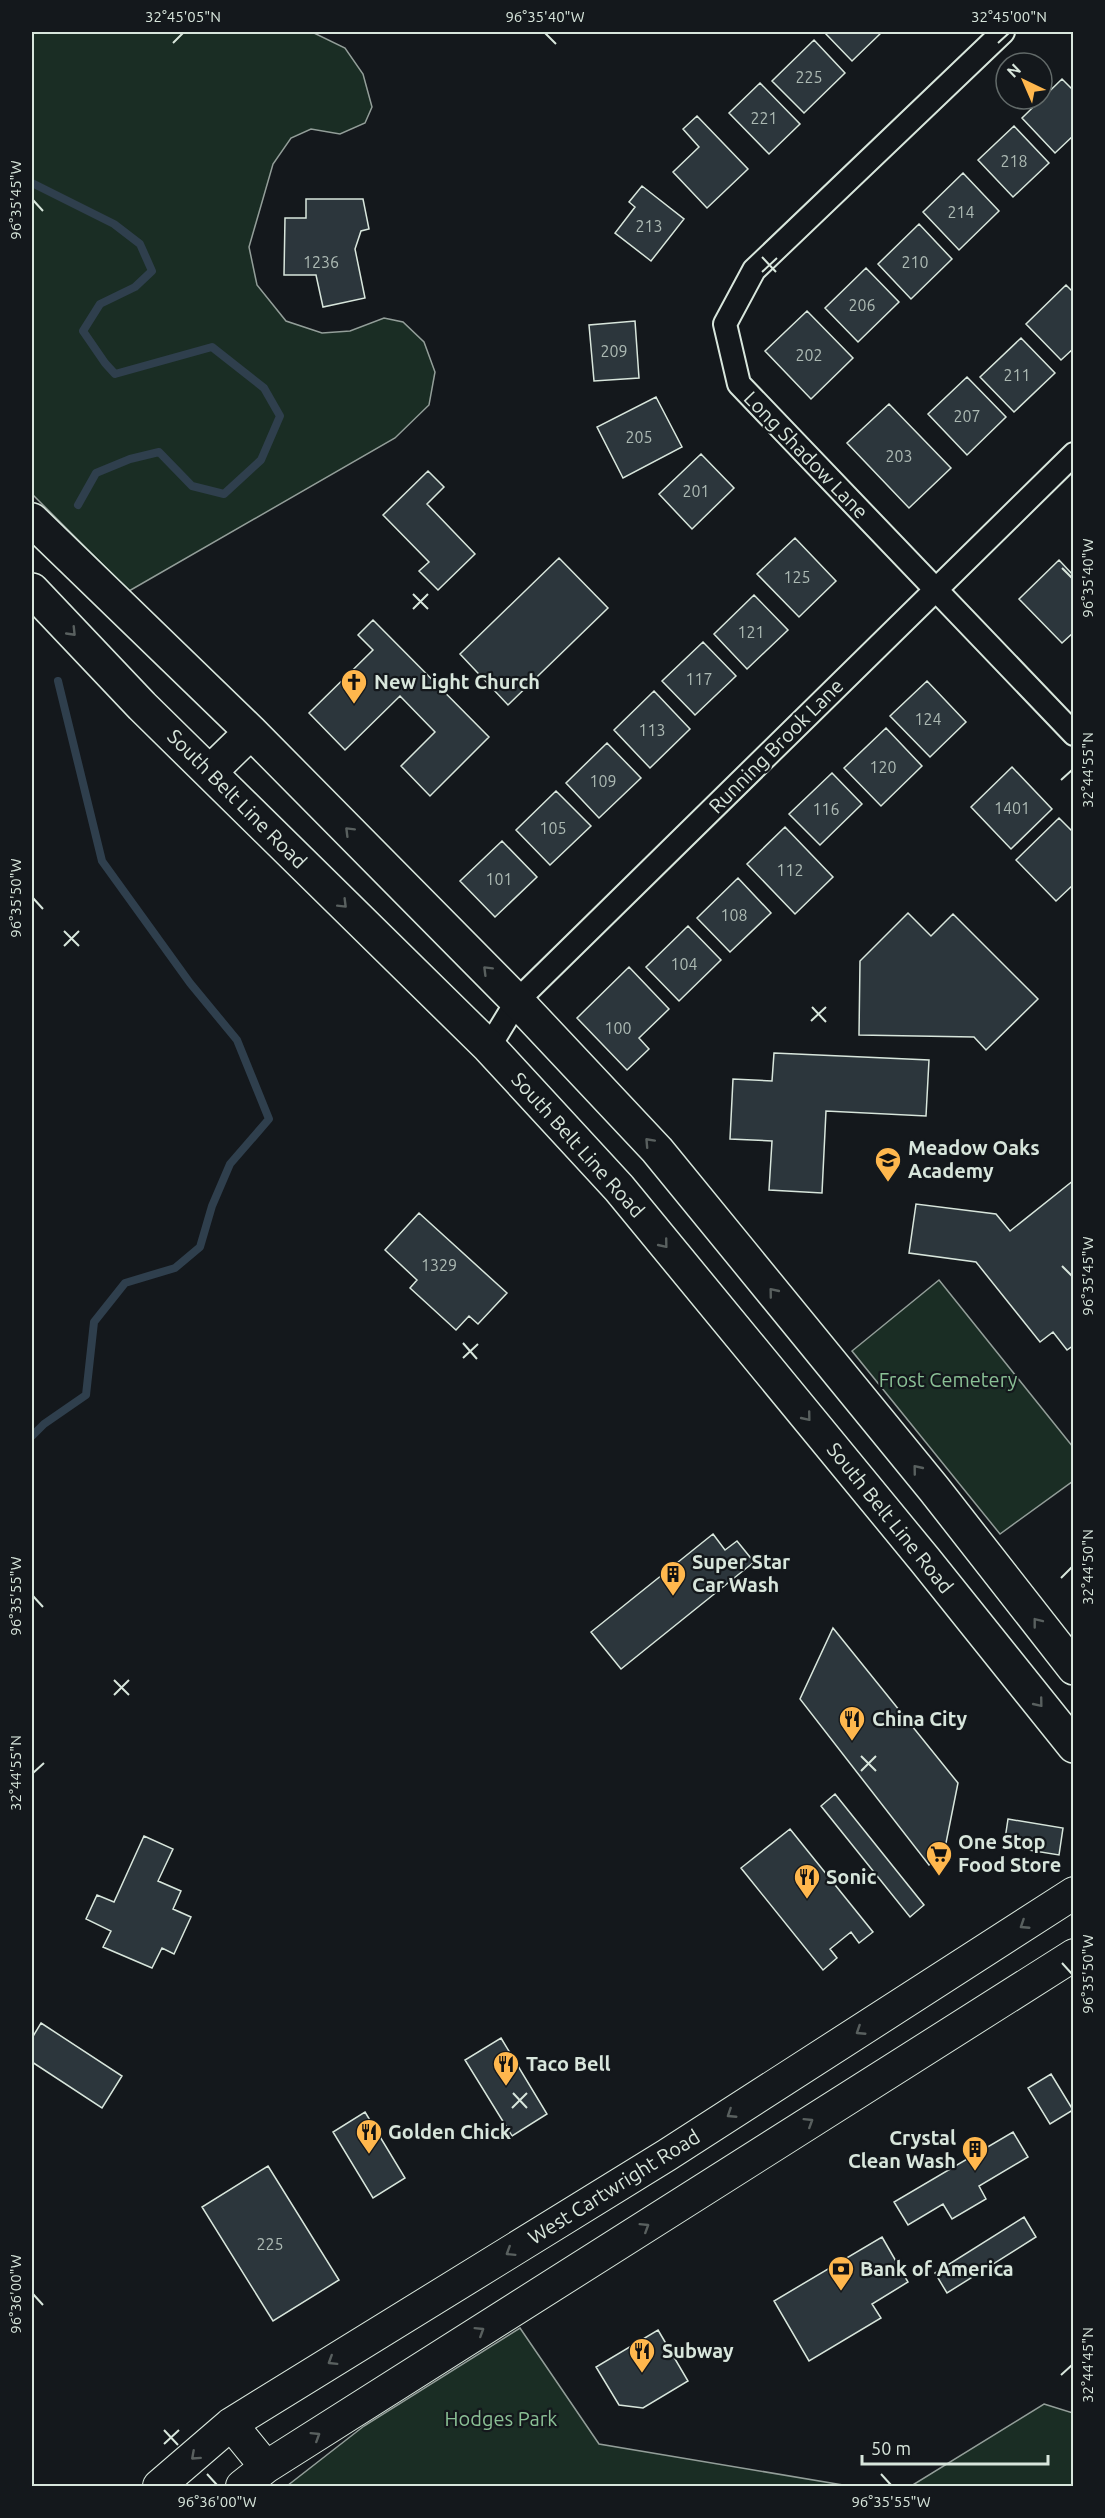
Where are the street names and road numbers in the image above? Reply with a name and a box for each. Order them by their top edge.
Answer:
street label: Long Shadow Lane [740,386,873,523]
street label: Running Brook Lane [704,674,848,818]
street label: South Belt Line Road [163,724,312,873]
street label: South Belt Line Road [507,1067,650,1222]
street label: South Belt Line Road [823,1438,958,1598]
street label: West Cartwright Road [524,2124,704,2249]

